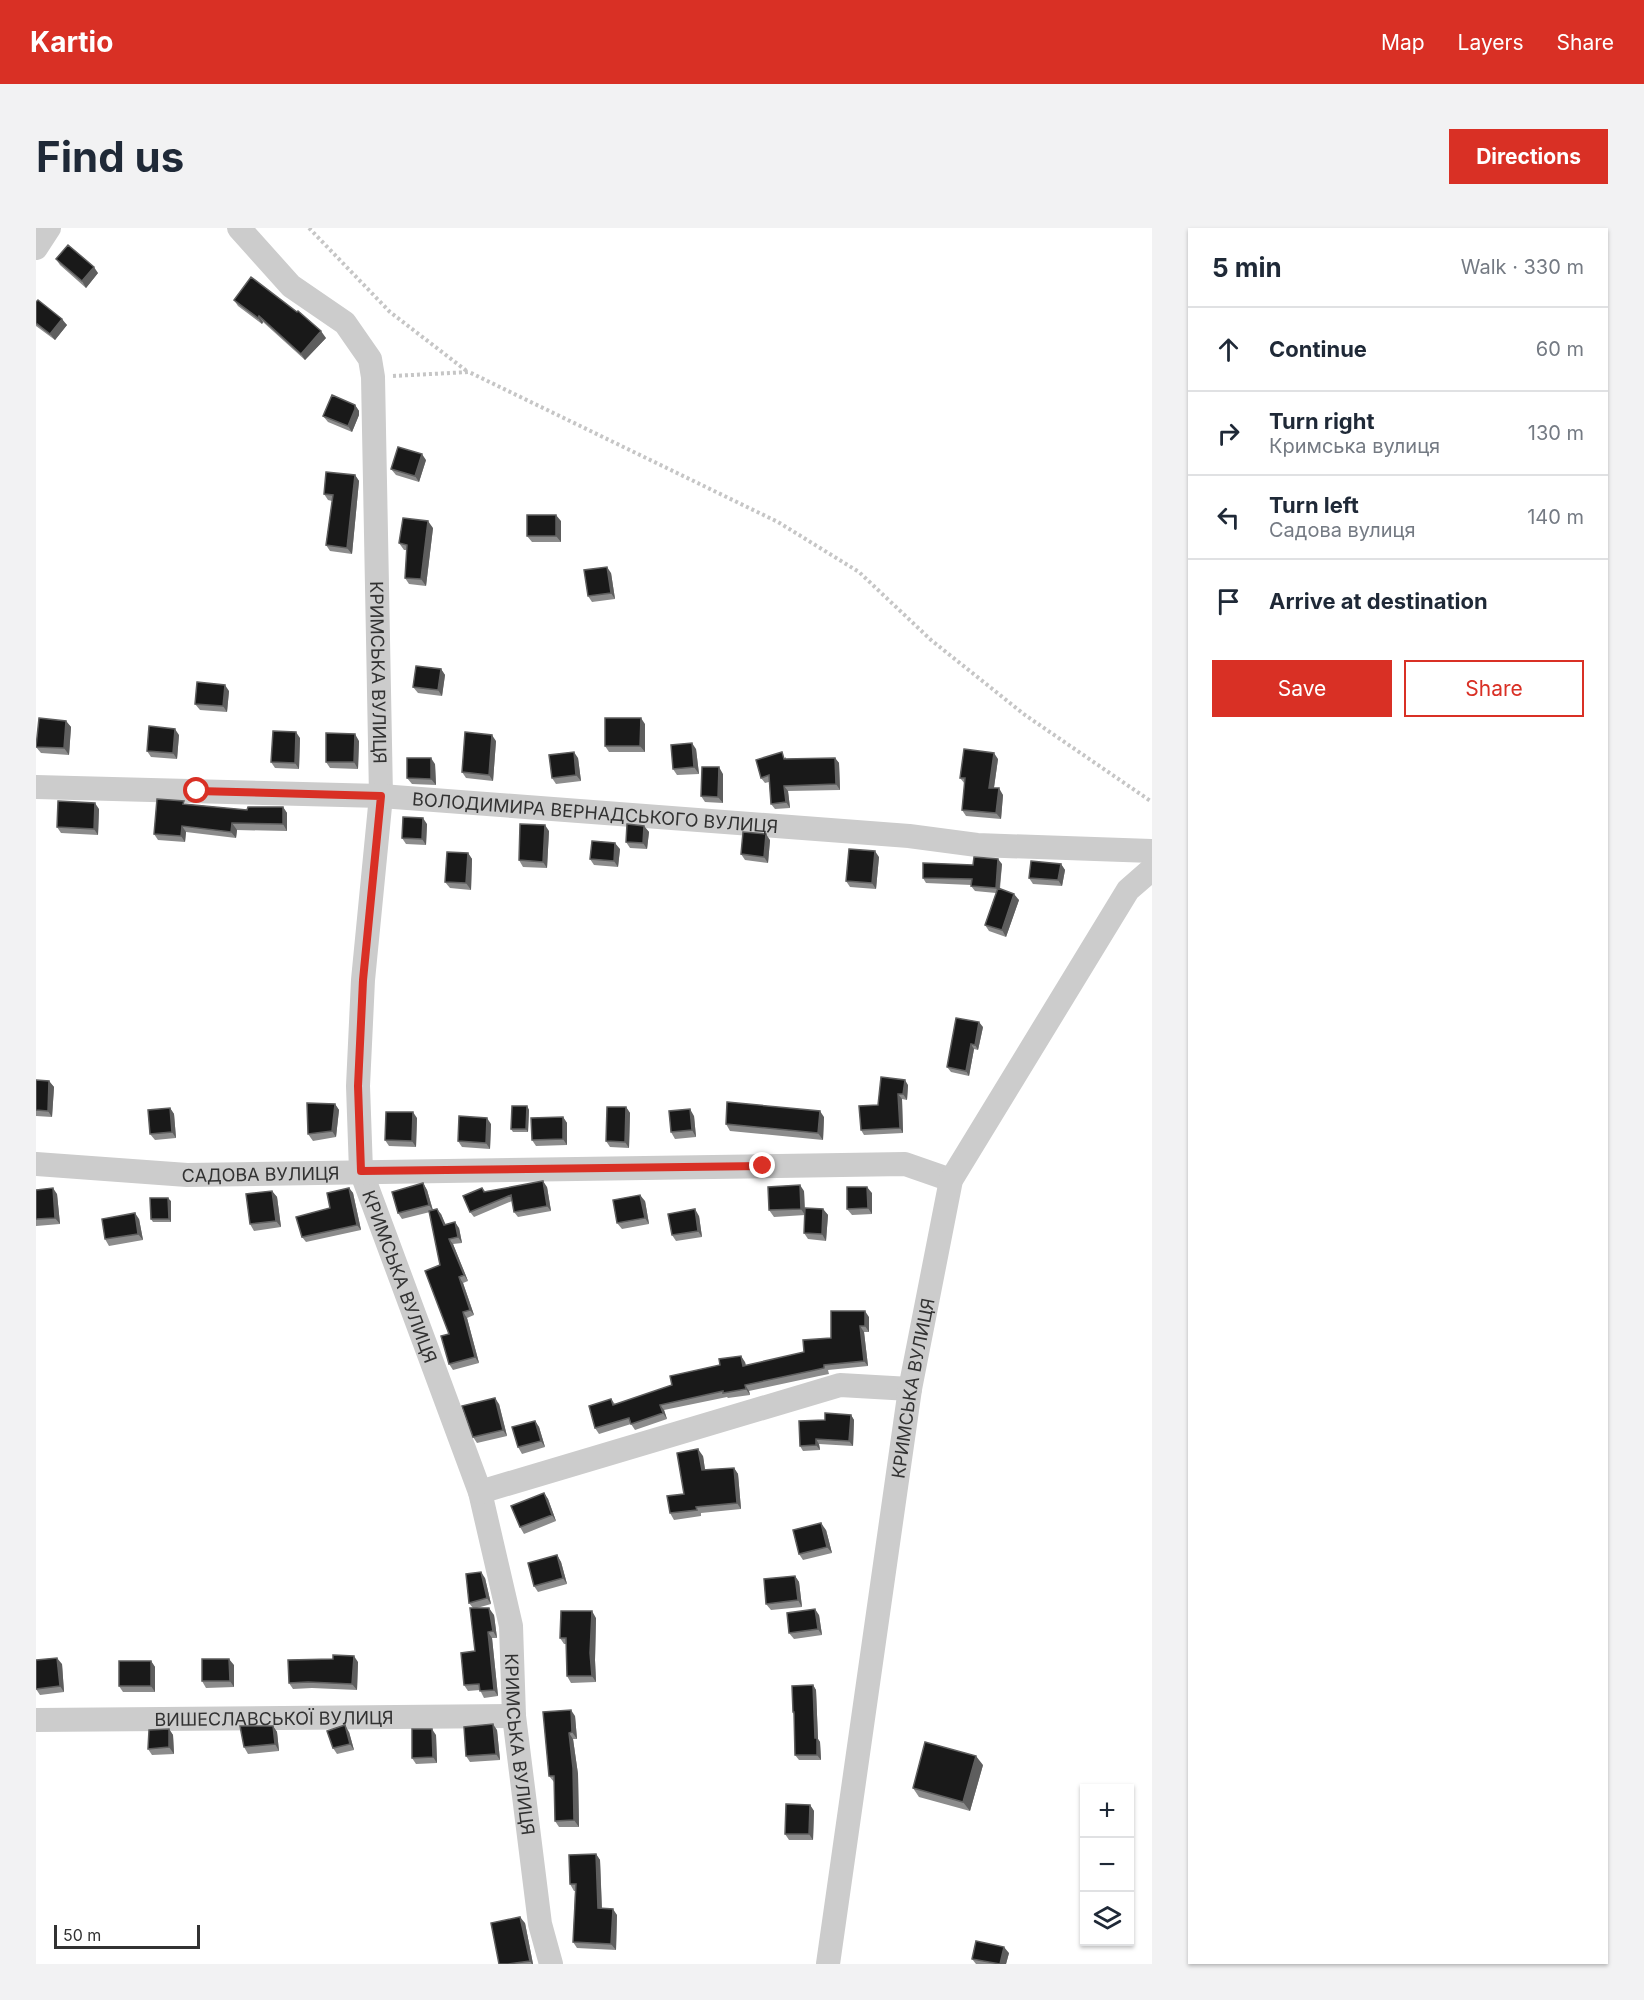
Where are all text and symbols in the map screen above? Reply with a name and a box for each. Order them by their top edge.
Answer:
text: Kartio [30,25,113,59]
text: Map [1381,30,1425,55]
text: Layers [1458,30,1524,55]
text: Share [1557,30,1614,55]
button: Directions [1449,129,1608,184]
text: Find us [36,131,184,182]
text: 5 min [1212,252,1282,283]
text: Walk · 330 m [1461,255,1584,279]
icon: ahead [1212,333,1245,366]
text: Continue [1269,336,1367,362]
text: 60 m [1536,337,1584,361]
text: Turn right [1269,408,1375,434]
icon: right [1212,417,1245,450]
text: 130 m [1528,421,1584,445]
text: Кримська вулиця [1269,434,1440,458]
text: Turn left [1269,492,1359,518]
icon: left [1212,501,1245,534]
text: 140 m [1527,505,1584,529]
text: Садова вулиця [1269,518,1416,542]
street label: КРИМСЬКА ВУЛИЦЯ [366,581,391,764]
icon: arrive [1212,585,1245,618]
text: Arrive at destination [1269,588,1488,614]
button: Save [1212,660,1392,717]
button: Share [1404,660,1584,717]
route start [183,777,209,803]
street label: ВОЛОДИМИРА ВЕРНАДСЬКОГО ВУЛИЦЯ [412,788,779,837]
route end [749,1152,775,1178]
street label: САДОВА ВУЛИЦЯ [182,1162,340,1186]
street label: КРИМСЬКА ВУЛИЦЯ [359,1187,442,1366]
street label: КРИМСЬКА ВУЛИЦЯ [887,1296,938,1480]
street label: КРИМСЬКА ВУЛИЦЯ [501,1653,539,1836]
street label: ВИШЕСЛАВСЬКОЇ ВУЛИЦЯ [154,1706,394,1730]
map controls [1080,1784,1134,1946]
button: + [1080,1784,1134,1838]
button: − [1080,1838,1134,1892]
button: layers [1080,1892,1134,1946]
scale bar [54,1922,200,1950]
text: 50 m [63,1925,101,1945]

